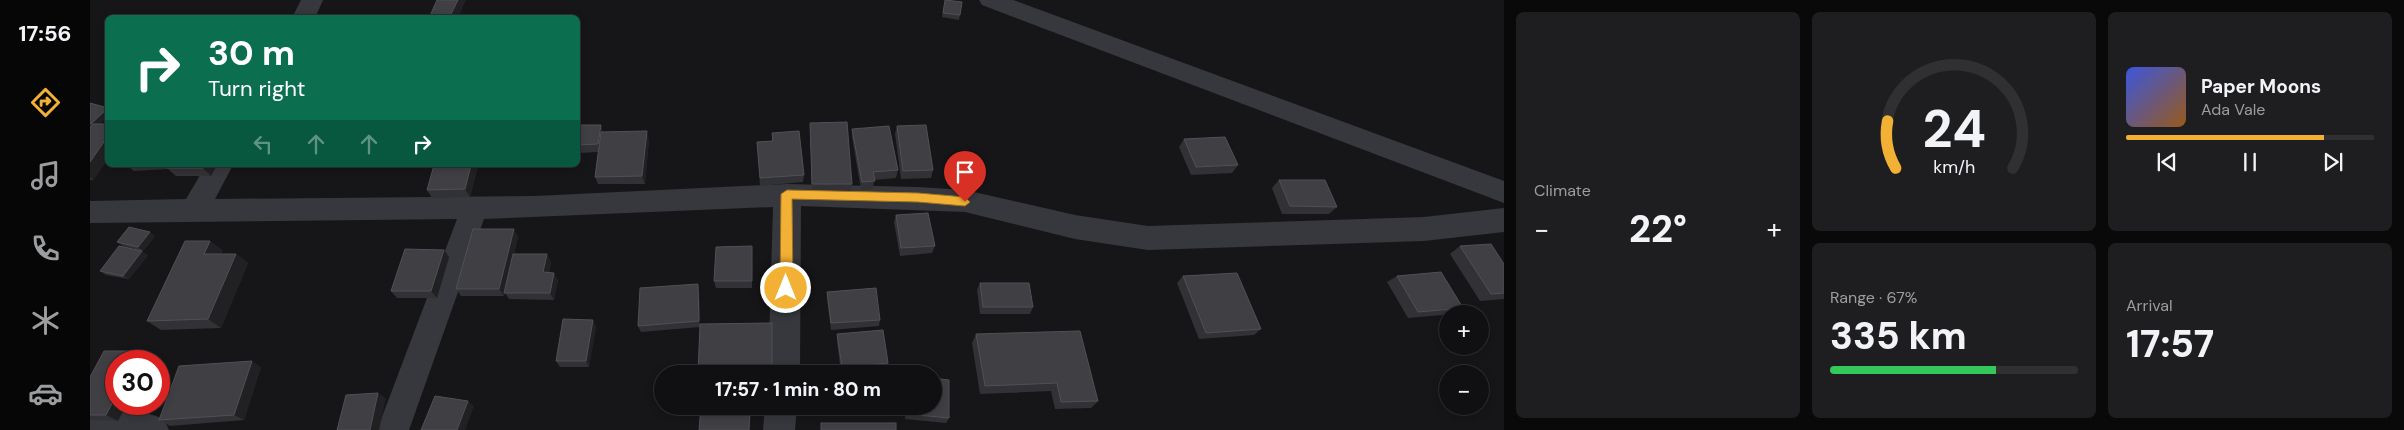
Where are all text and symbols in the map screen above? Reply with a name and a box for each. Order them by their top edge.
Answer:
text: 17:56 [18,19,72,48]
text: 30 m [208,30,295,76]
icon: right [125,35,190,100]
text: Turn right [208,74,305,103]
text: Paper Moons [2201,74,2321,99]
icon: directions [28,85,63,120]
text: 24 [1922,95,1986,163]
text: Ada Vale [2201,99,2265,120]
icon: left [249,130,277,158]
icon: ahead [302,130,330,158]
icon: ahead [355,130,383,158]
icon: right [408,130,436,158]
icon: previous [2153,148,2181,176]
icon: pause [2236,148,2264,176]
icon: next [2319,148,2347,176]
pin [944,151,986,202]
text: km/h [1933,155,1975,179]
icon: music [28,158,63,193]
icon: arrive [951,158,979,186]
text: Climate [1534,180,1591,201]
text: 22° [1629,204,1687,254]
text: − [1534,211,1549,248]
text: + [1767,211,1782,248]
icon: phone [28,231,63,266]
position arrow [759,261,811,313]
text: Range · 67% [1830,287,1917,308]
text: Arrival [2126,295,2173,316]
icon: climate [28,303,63,338]
map controls [1439,305,1489,415]
button: + [1439,305,1489,355]
text: 335 km [1830,311,1967,361]
text: 17:57 [2126,319,2214,369]
speed limit sign: 30 [105,350,170,415]
button: − [1439,365,1489,415]
icon: car [28,376,63,411]
text: 17:57 · 1 min · 80 m [715,377,881,402]

